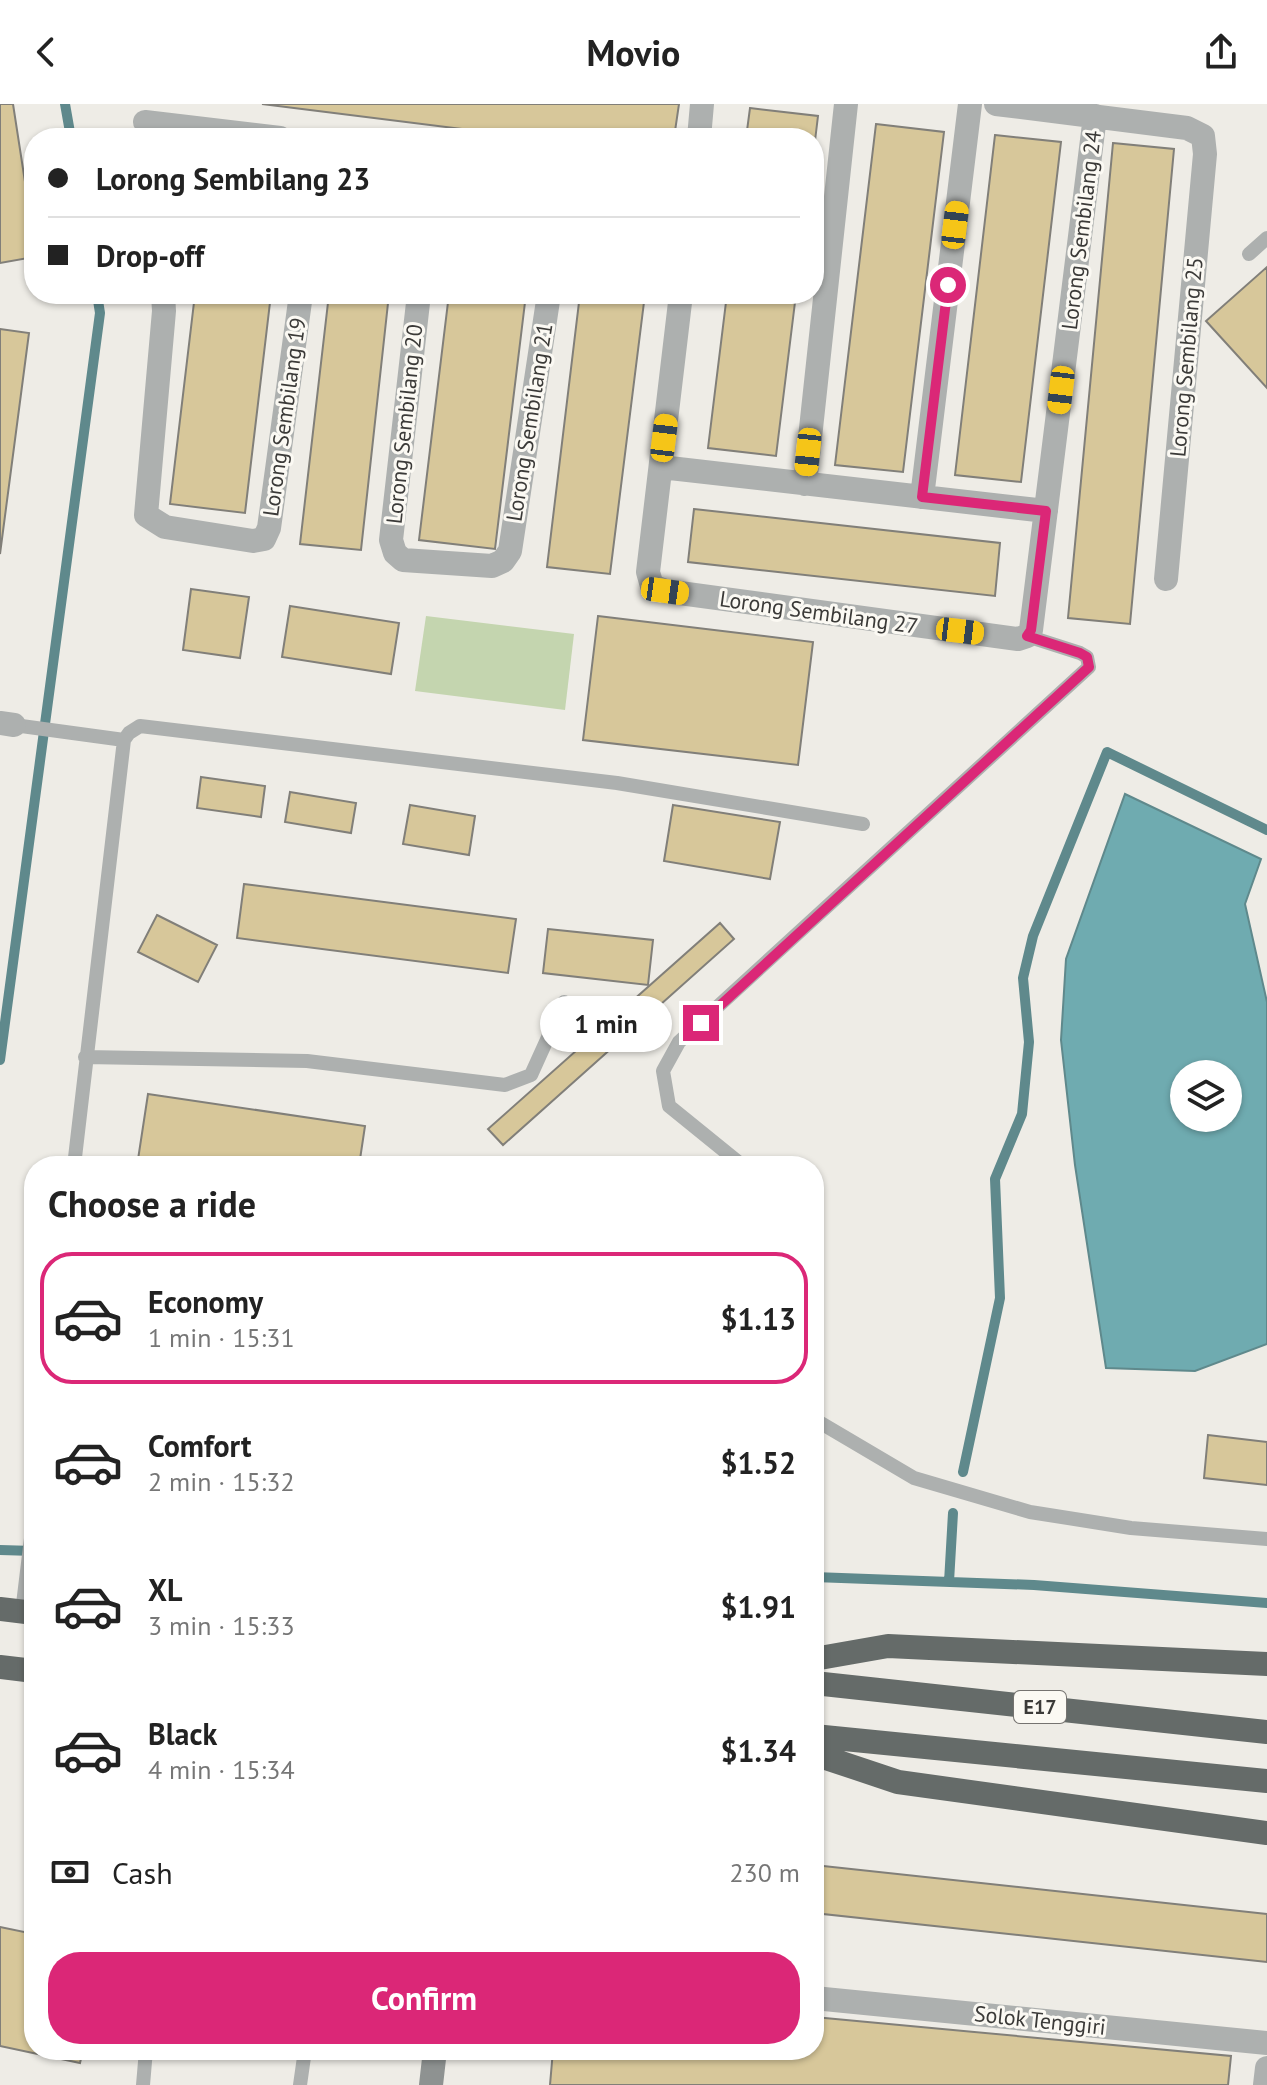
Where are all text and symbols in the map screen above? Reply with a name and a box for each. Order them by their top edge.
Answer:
text: Movio [587,29,680,76]
icon: back [24,30,68,74]
icon: share [1199,30,1243,74]
street label: Lorong Sembilang 24 [1055,129,1107,331]
text: Lorong Sembilang 23 [96,159,370,198]
car [940,200,970,250]
text: Drop-off [96,236,204,275]
street label: Lorong Sembilang 25 [1163,256,1209,458]
route start [930,267,966,303]
street label: Lorong Sembilang 19 [256,316,312,518]
street label: Lorong Sembilang 21 [499,321,559,523]
street label: Lorong Sembilang 20 [380,323,428,525]
car [1046,365,1076,415]
car [649,413,679,463]
car [794,427,822,477]
car [640,576,690,606]
street label: Lorong Sembilang 27 [718,584,920,640]
car [935,616,985,646]
callout: 1 min [541,995,673,1051]
route end [683,1005,719,1041]
text: 1 min [574,1007,638,1040]
map controls [1170,1060,1242,1132]
button: layers [1170,1060,1242,1132]
text: Choose a ride [48,1180,256,1227]
icon: car [52,1282,124,1354]
text: Economy [148,1282,263,1321]
text: $1.13 [721,1299,796,1338]
text: 1 min · 15:31 [148,1321,295,1354]
icon: car [52,1426,124,1498]
text: Comfort [148,1426,251,1465]
text: $1.52 [721,1443,796,1482]
text: 2 min · 15:32 [148,1465,295,1498]
icon: car [52,1570,124,1642]
text: XL [148,1570,182,1609]
text: $1.91 [721,1587,796,1626]
text: 3 min · 15:33 [148,1609,295,1642]
road number: E17 [1014,1691,1066,1723]
icon: car [52,1714,124,1786]
text: Black [148,1714,217,1753]
text: $1.34 [721,1731,796,1770]
text: 4 min · 15:34 [148,1753,295,1786]
icon: cash [48,1850,92,1894]
text: Cash [112,1853,173,1892]
text: 230 m [729,1856,800,1889]
button: Confirm [48,1952,800,2044]
street label: Solok Tenggiri [973,1999,1107,2041]

